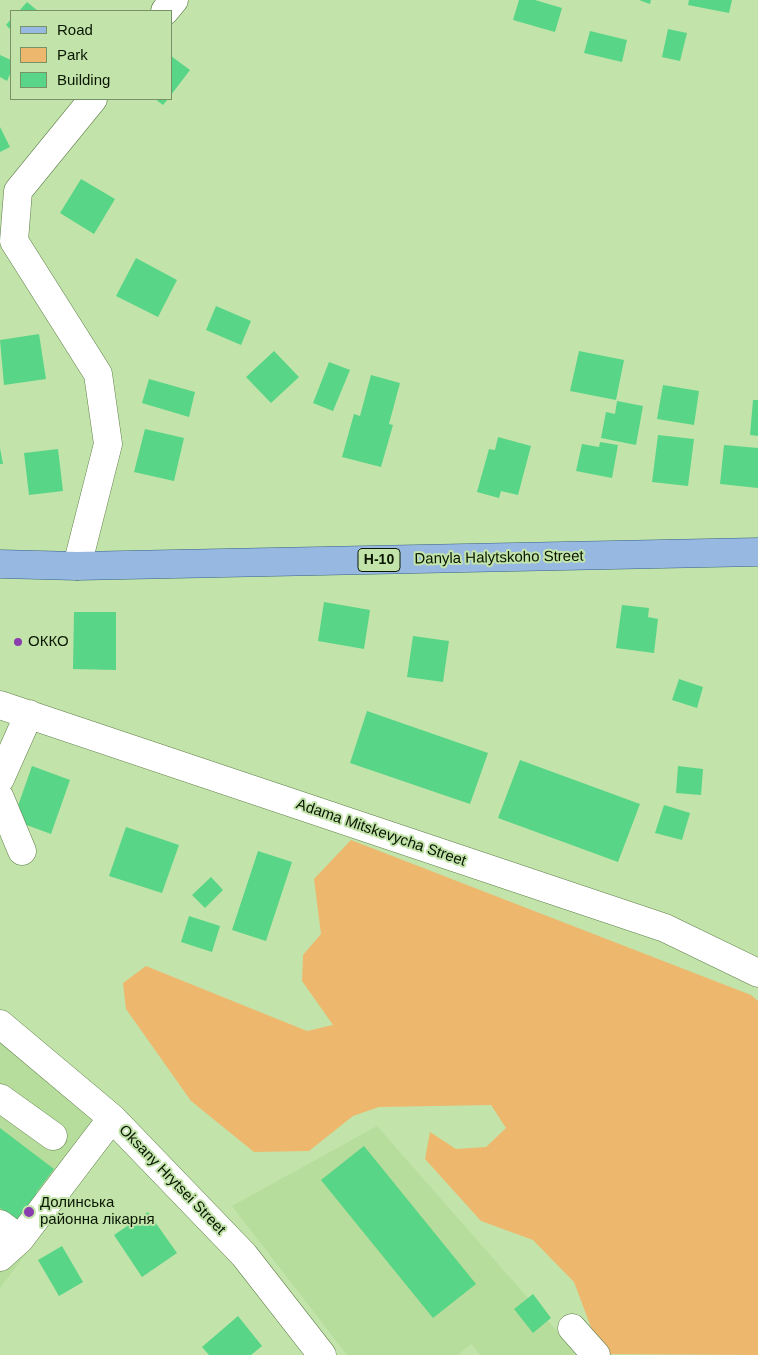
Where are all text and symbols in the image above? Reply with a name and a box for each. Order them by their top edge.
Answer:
legend [10,10,172,100]
text: Road [57,21,93,38]
text: Park [57,46,88,63]
text: Building [57,71,110,88]
road number: Н-10 [358,548,400,572]
street label: Danyla Halytskoho Street [414,548,584,568]
place label: ОККО [28,633,69,651]
marker: ОККО [12,636,24,648]
street label: Adama Mitskevycha Street [294,795,468,871]
street label: Oksany Hrytsei Street [115,1121,229,1239]
place label: Долинська районна лікарня [40,1194,155,1229]
marker: Долинська районна лікарня [22,1205,36,1219]

